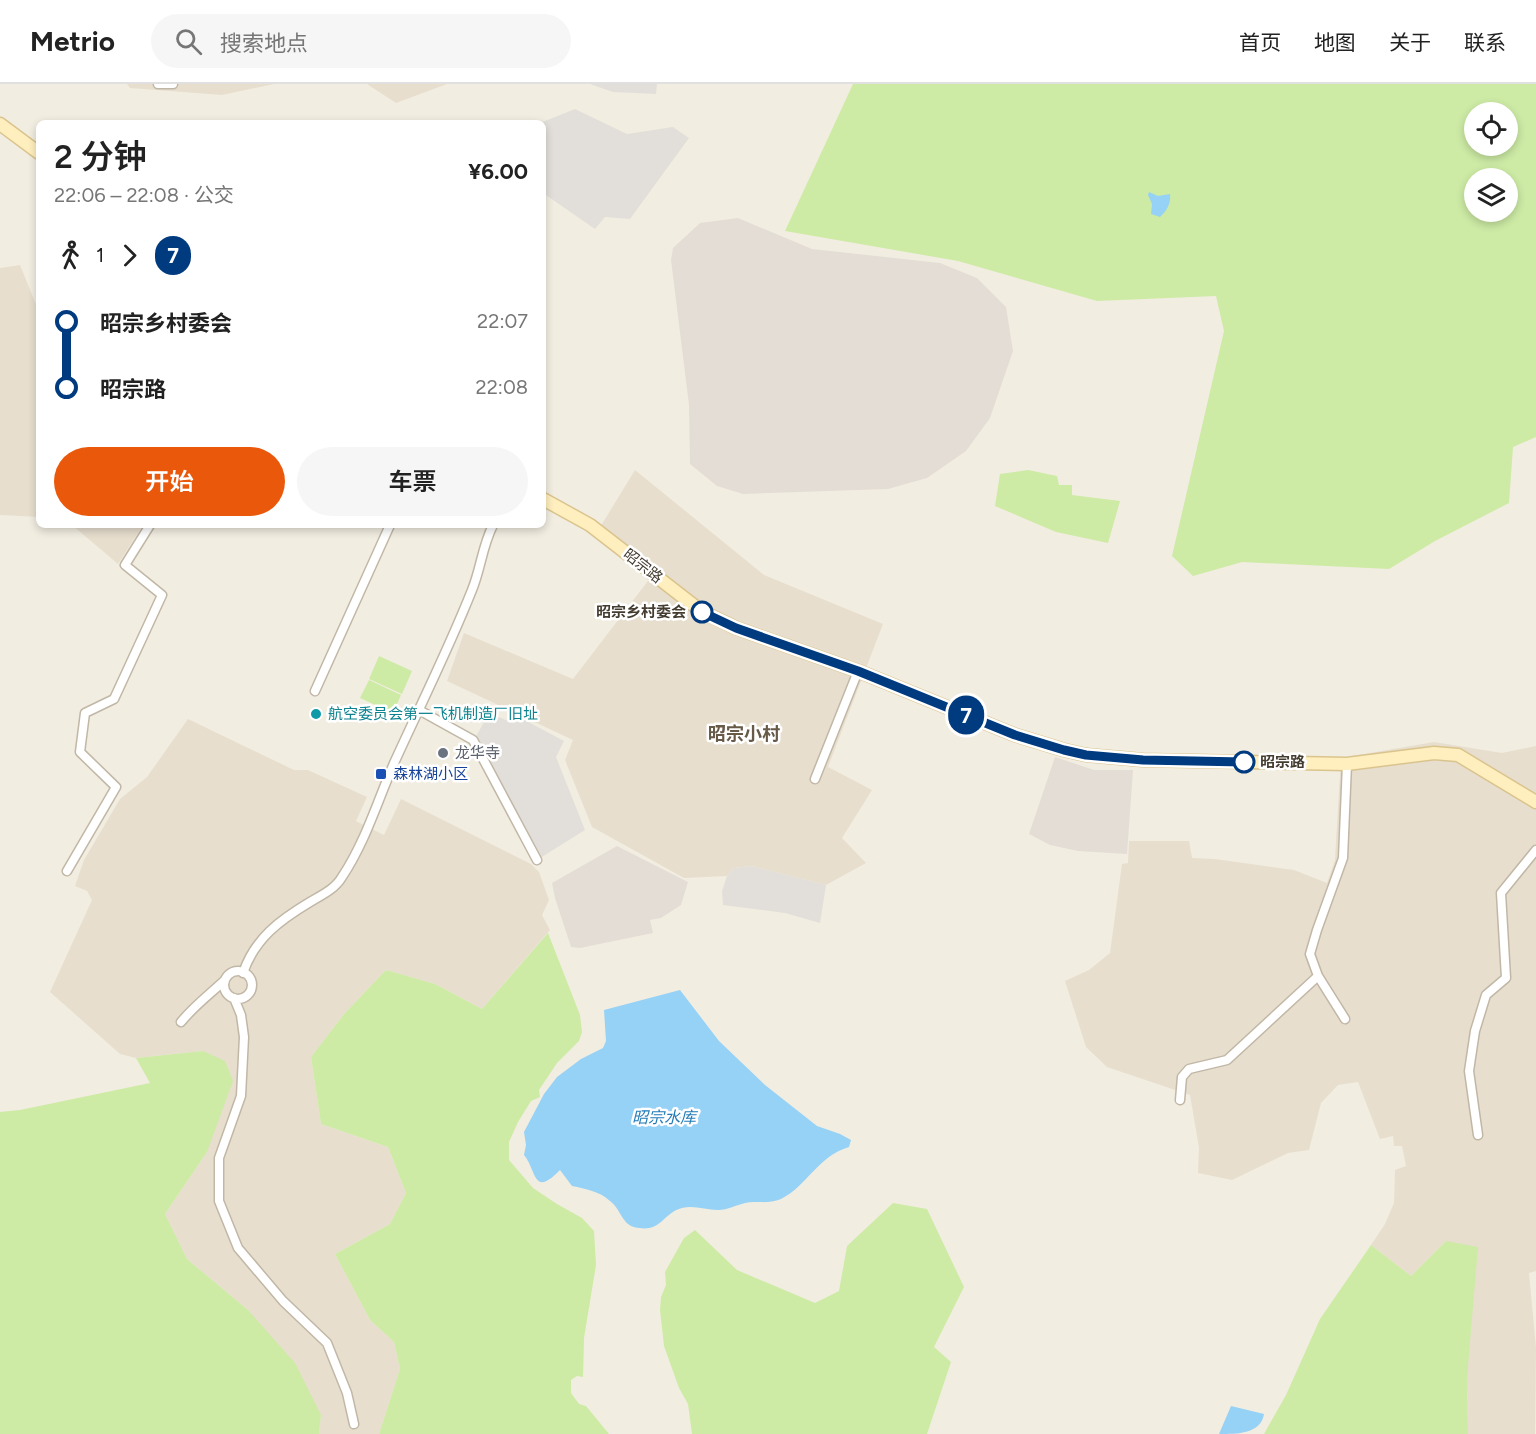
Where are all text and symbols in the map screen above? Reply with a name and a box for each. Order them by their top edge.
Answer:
search box [151,14,571,68]
text: Metrio [30,24,115,58]
icon: search [172,25,205,58]
text: 搜索地点 [220,30,308,57]
text: 首页 [1239,30,1281,55]
text: 地图 [1314,30,1356,55]
text: 关于 [1389,30,1431,55]
text: 联系 [1464,30,1506,55]
map controls [1464,102,1518,222]
button: locate [1464,102,1518,156]
text: 2 分钟 [54,137,147,176]
text: ¥6.00 [468,158,528,185]
button: layers [1464,168,1518,222]
text: 22:06 – 22:08 · 公交 [54,183,234,207]
icon: walk [54,239,87,272]
icon: forward [113,239,146,272]
text: 1 [96,243,104,267]
text: 7 [167,243,179,268]
text: 22:07 [477,309,528,333]
text: 昭宗乡村委会 [100,310,232,337]
text: 22:08 [475,375,528,399]
text: 昭宗路 [100,376,166,403]
button: 开始 [54,447,285,516]
button: 车票 [297,447,528,516]
street label: 昭宗路 [620,545,666,587]
marker: 昭宗乡村委会 [691,601,713,623]
place label: 昭宗乡村委会 [596,603,686,621]
line badge: 7 [946,696,986,734]
text: 7 [960,703,972,728]
place label: 航空委员会第一飞机制造厂旧址 [328,705,538,723]
marker: 航空委员会第一飞机制造厂旧址 [309,707,323,721]
district label: 昭宗小村 [708,723,780,745]
place label: 龙华寺 [455,744,500,762]
marker: 龙华寺 [436,746,450,760]
marker: 昭宗路 [1233,751,1255,773]
place label: 昭宗路 [1260,753,1305,771]
place label: 森林湖小区 [393,765,468,783]
marker: 森林湖小区 [374,767,388,781]
water label: 昭宗水库 [632,1108,699,1127]

